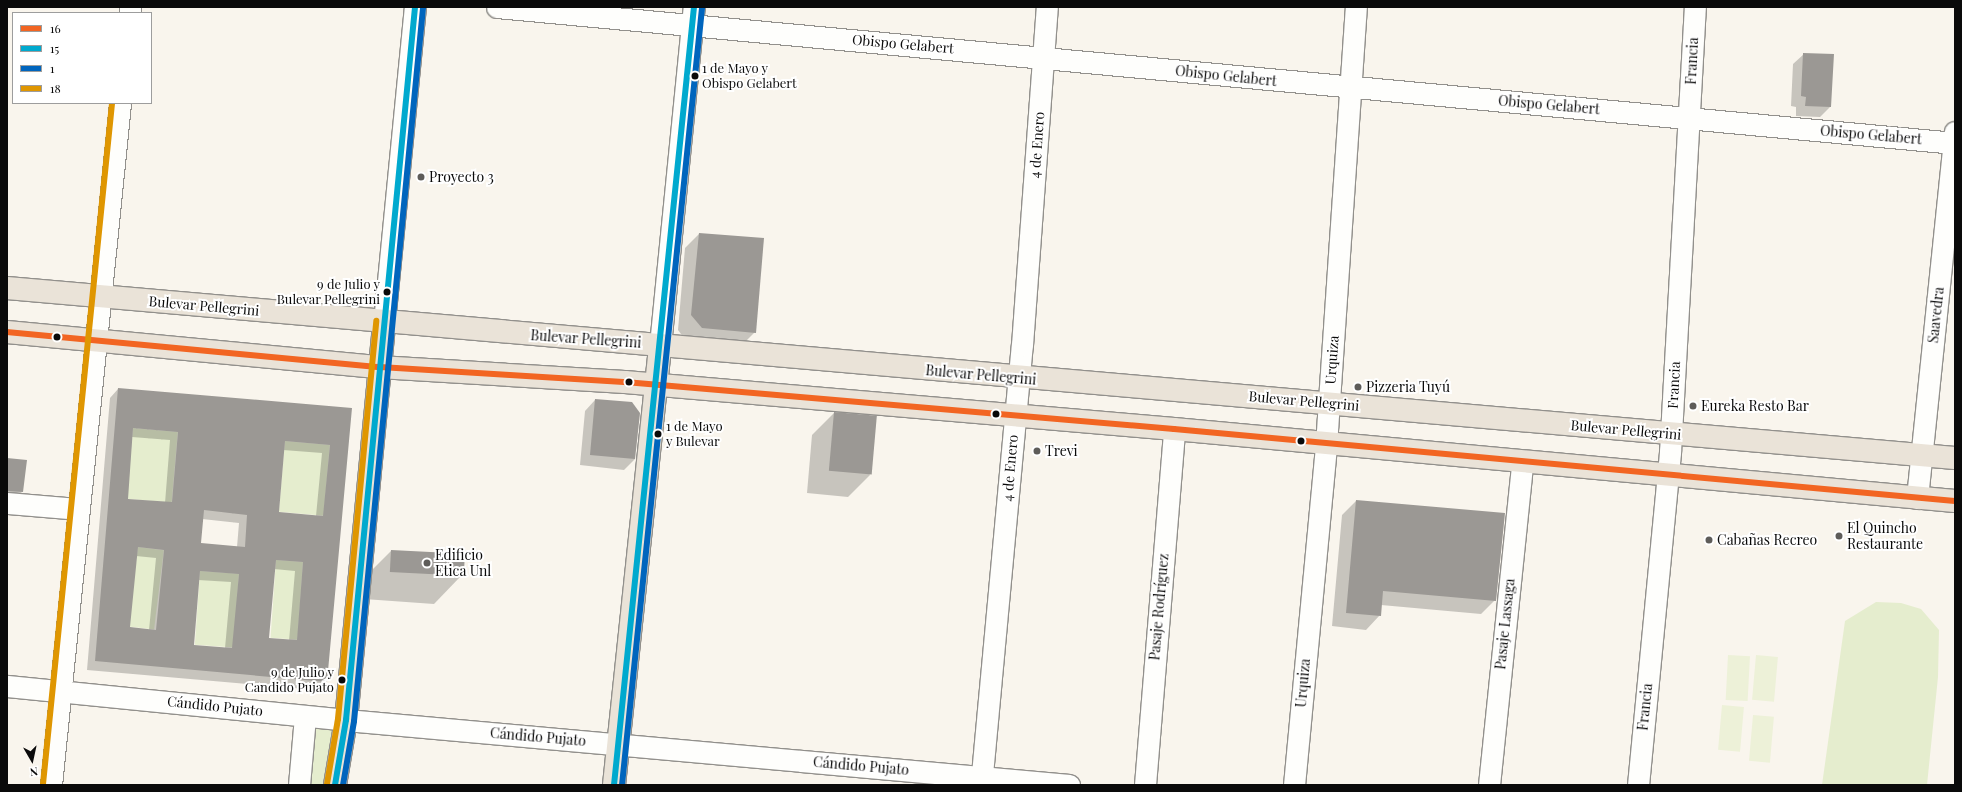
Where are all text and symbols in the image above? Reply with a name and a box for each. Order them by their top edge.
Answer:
legend [12,12,152,104]
text: 16 [50,20,61,36]
street label: Obispo Gelabert [851,31,955,57]
street label: Francia [1682,37,1702,85]
text: 15 [50,40,59,56]
text: 1 [50,60,54,76]
place label: 1 de Mayo y Obispo Gelabert [702,61,797,92]
street label: Obispo Gelabert [1174,62,1278,90]
marker: 1 de Mayo y Obispo Gelabert [690,71,700,81]
text: 18 [50,80,61,96]
street label: Obispo Gelabert [1497,92,1601,118]
street label: 4 de Enero [1026,111,1048,179]
street label: Obispo Gelabert [1819,122,1923,148]
place label: Proyecto 3 [429,169,494,185]
marker: Proyecto 3 [416,172,426,182]
place label: 9 de Julio y Bulevar Pellegrini [277,277,380,308]
street label: Saavedra [1925,286,1947,344]
marker: 9 de Julio y Bulevar Pellegrini [382,287,392,297]
street label: Bulevar Pellegrini [148,293,260,319]
street label: Bulevar Pellegrini [530,327,642,351]
unlabelled marker [52,332,62,342]
street label: Urquiza [1322,335,1342,385]
street label: Francia [1664,361,1684,409]
street label: Bulevar Pellegrini [925,362,1037,388]
unlabelled marker [624,377,634,387]
place label: Pizzeria Tuyú [1366,379,1451,395]
marker: Pizzeria Tuyú [1353,382,1363,392]
street label: Bulevar Pellegrini [1248,388,1360,414]
place label: Eureka Resto Bar [1701,398,1809,414]
marker: Eureka Resto Bar [1688,401,1698,411]
unlabelled marker [991,409,1001,419]
street label: Bulevar Pellegrini [1570,417,1682,443]
place label: 1 de Mayo y Bulevar [666,419,723,450]
marker: 1 de Mayo y Bulevar [653,429,663,439]
street label: 4 de Enero [999,434,1021,502]
unlabelled marker [1296,436,1306,446]
place label: Trevi [1045,443,1078,459]
marker: Trevi [1032,446,1042,456]
place label: El Quincho Restaurante [1847,520,1923,552]
marker: El Quincho Restaurante [1834,531,1844,541]
place label: Cabañas Recreo [1717,532,1817,548]
marker: Cabañas Recreo [1704,535,1714,545]
place label: Edificio Etica Unl [435,547,492,580]
street label: Pasaje Rodríguez [1146,553,1172,661]
marker: Edificio Etica Unl [422,558,432,568]
street label: Pasaje Lassaga [1492,578,1518,670]
street label: Urquiza [1292,658,1314,708]
place label: 9 de Julio y Candido Pujato [245,665,334,696]
marker: 9 de Julio y Candido Pujato [337,675,347,685]
street label: Francia [1634,683,1656,731]
street label: Cándido Pujato [166,693,264,719]
street label: Cándido Pujato [489,724,587,750]
north arrow [12,740,52,780]
street label: Cándido Pujato [812,753,910,779]
text: N [29,764,39,780]

